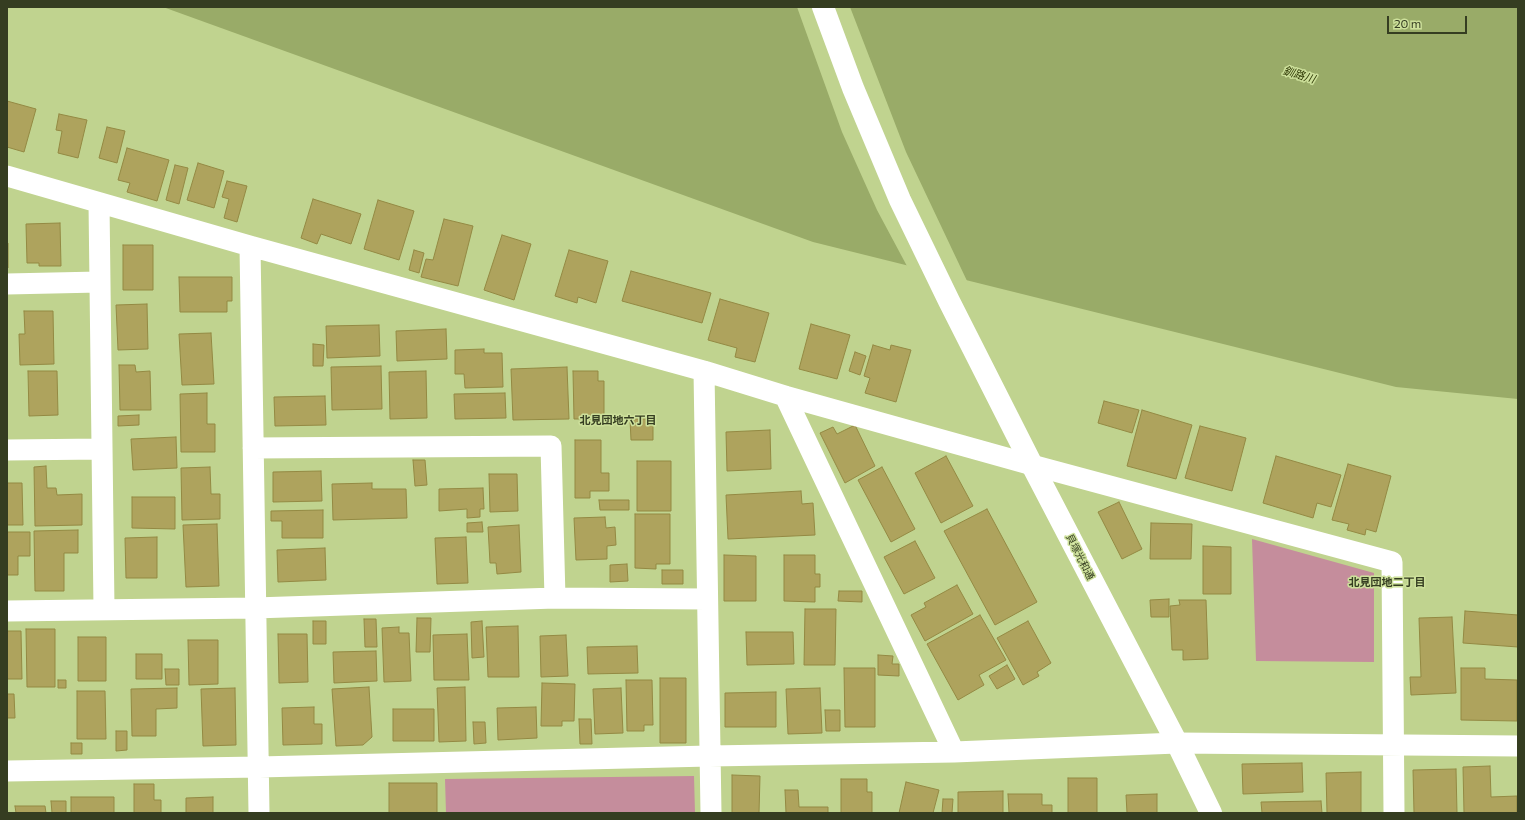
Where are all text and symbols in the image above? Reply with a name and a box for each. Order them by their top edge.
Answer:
scale bar [1389,8,1469,34]
text: 20 m [1394,16,1421,30]
water label: 釧路川 [1281,64,1317,86]
district label: 北見団地六丁目 [580,413,656,427]
street label: 貝塚光和通 [1063,532,1097,582]
district label: 北見団地二丁目 [1349,575,1425,589]

